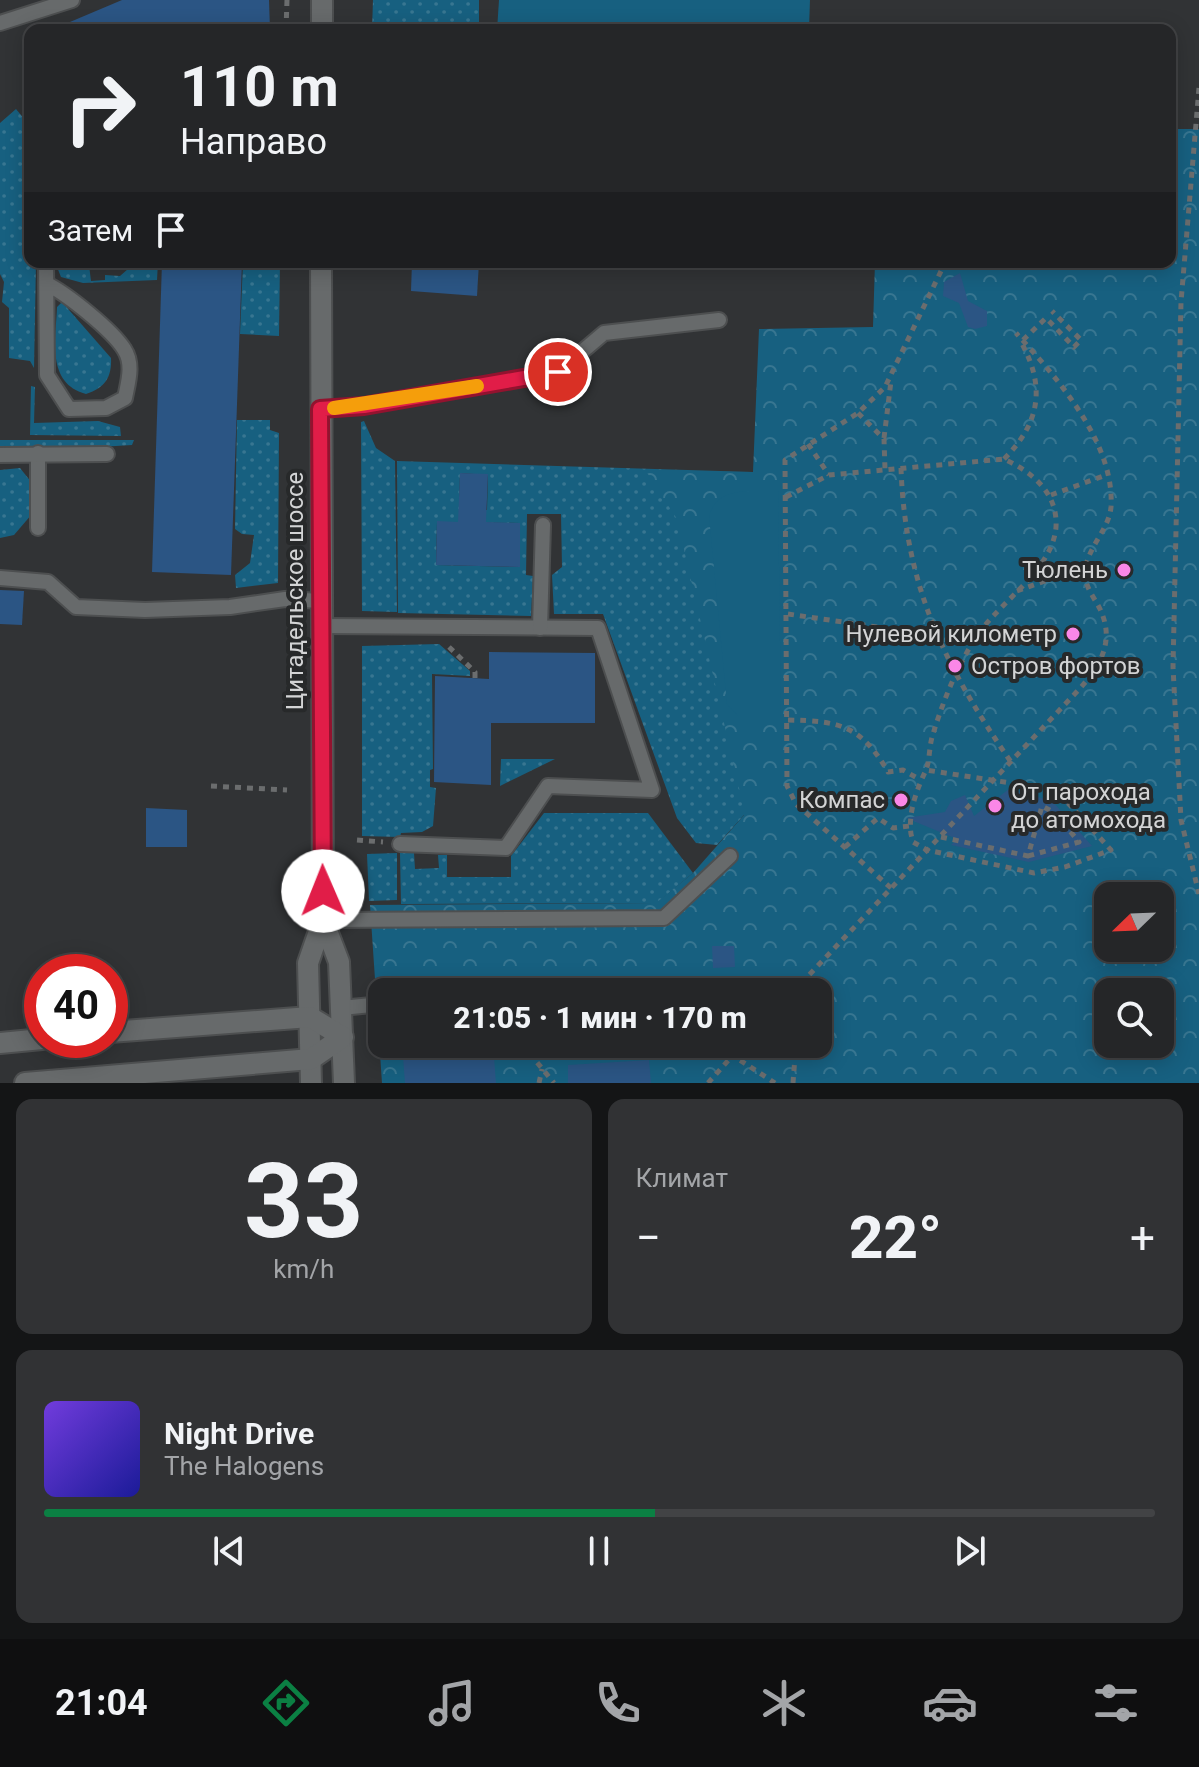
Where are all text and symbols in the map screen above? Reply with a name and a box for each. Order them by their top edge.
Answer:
text: 110 m [180,54,339,120]
icon: right [48,56,152,160]
text: Направо [180,121,327,163]
icon: arrive [149,208,193,252]
text: Затем [48,213,133,248]
pin [524,338,592,406]
icon: arrive [536,350,580,394]
street label: Цитадельское шоссе [281,472,309,710]
place label: Тюлень [1022,556,1108,584]
marker: Тюлень [1115,561,1133,579]
place label: Нулевой километр [845,620,1057,648]
marker: Нулевой километр [1064,625,1082,643]
place label: Остров фортов [971,652,1141,680]
marker: Остров фортов [946,657,964,675]
place label: От парохода до атомохода [1011,778,1166,834]
place label: Компас [799,786,885,814]
marker: Компас [892,791,910,809]
marker: От парохода до атомохода [986,797,1004,815]
position arrow [281,849,365,933]
north arrow [1094,882,1174,962]
map controls [1094,882,1174,1058]
speed limit sign: 40 [24,954,128,1058]
button: search [1094,978,1174,1058]
text: 21:05 · 1 мин · 170 m [453,1000,747,1035]
text: 33 [244,1141,363,1262]
text: Климат [636,1163,728,1193]
text: 22° [849,1202,942,1273]
text: − [636,1212,661,1264]
text: + [1130,1212,1155,1264]
text: km/h [273,1254,334,1284]
text: Night Drive [164,1416,314,1451]
text: The Halogens [164,1451,324,1481]
icon: previous [207,1529,251,1573]
icon: pause [577,1529,621,1573]
icon: next [948,1529,992,1573]
icon: directions [258,1675,314,1731]
icon: music [424,1675,480,1731]
icon: phone [590,1675,646,1731]
icon: climate [756,1675,812,1731]
icon: car [922,1675,978,1731]
icon: filters [1088,1675,1144,1731]
text: 21:04 [55,1682,148,1724]

